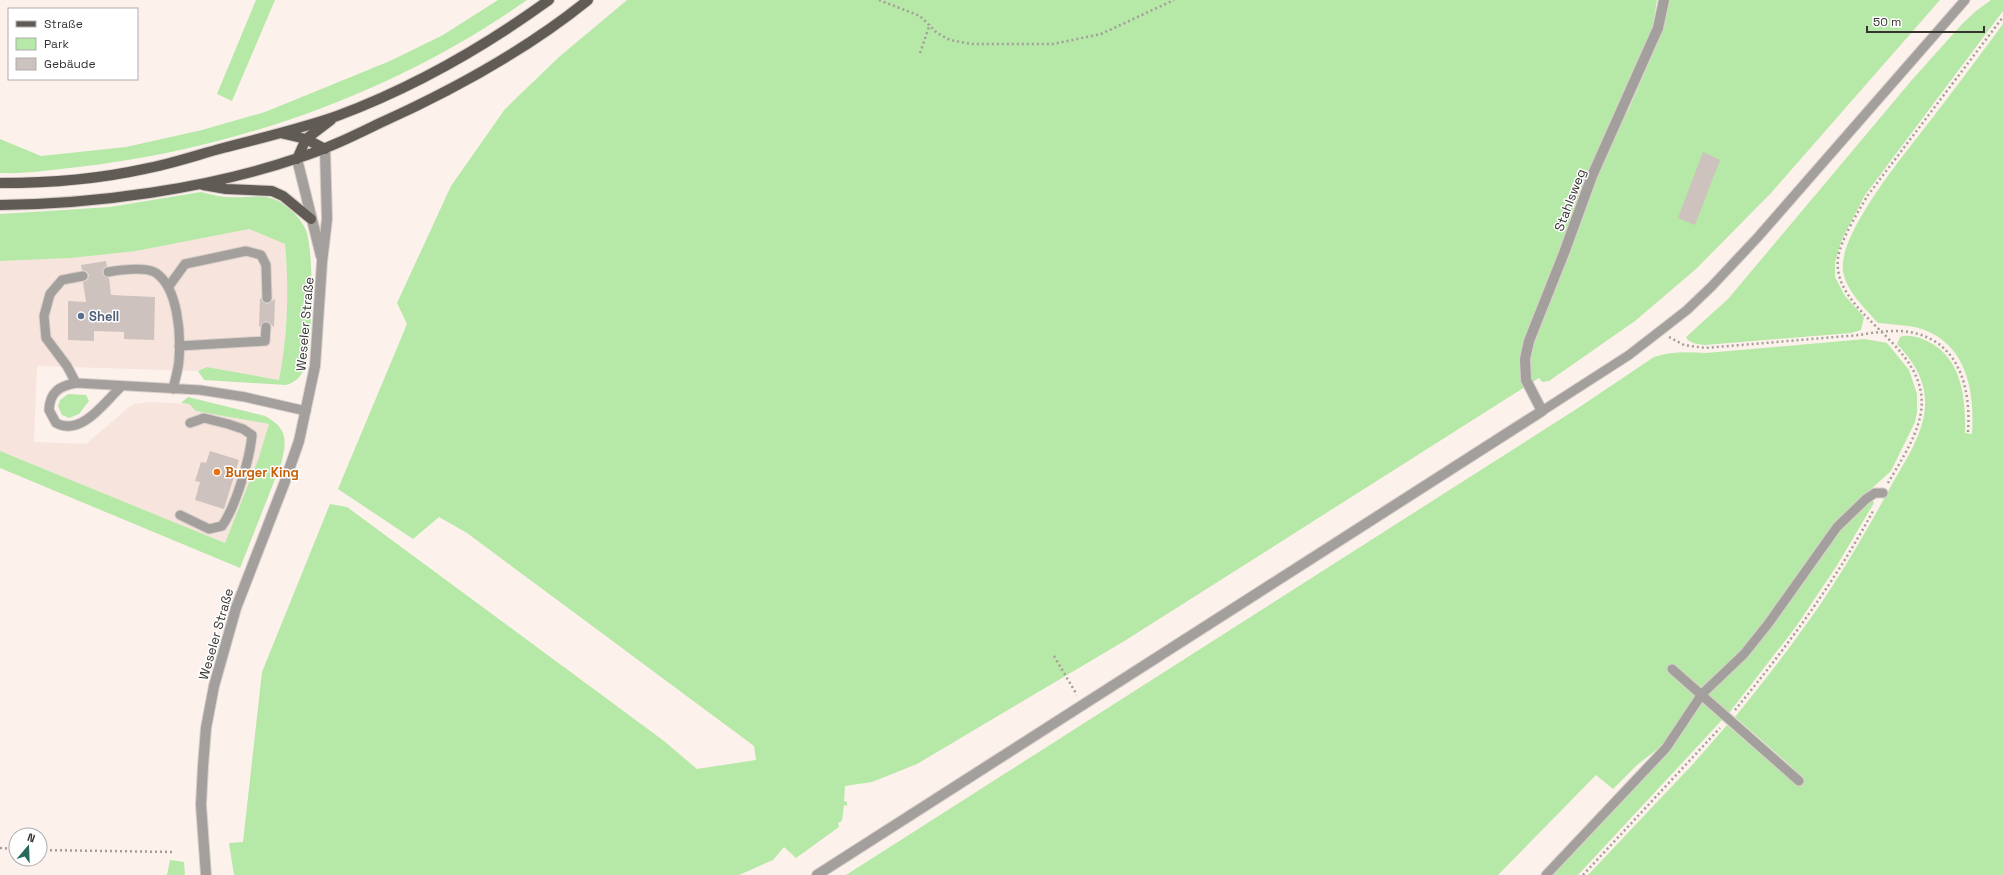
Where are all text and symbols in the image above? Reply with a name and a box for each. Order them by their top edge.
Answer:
legend [8,8,138,80]
scale bar [1867,8,1984,34]
text: 50 m [1873,14,1901,30]
text: Straße [44,16,83,32]
text: Park [44,36,69,52]
text: Gebäude [44,56,96,72]
street label: Stahlsweg [1550,166,1590,234]
street label: Weseler Straße [292,276,318,372]
place label: Shell [89,308,119,325]
marker: Shell [76,311,86,321]
place label: Burger King [225,464,299,481]
marker: Burger King [212,467,222,477]
street label: Weseler Straße [195,586,237,682]
north arrow [8,827,48,867]
text: N [25,830,37,845]

